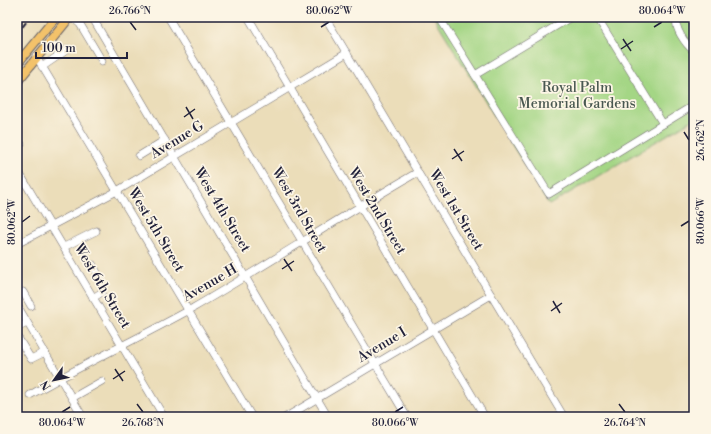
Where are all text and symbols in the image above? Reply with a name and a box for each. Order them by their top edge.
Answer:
text: 26.766°N [109,5,152,17]
text: 80.062°W [306,5,353,17]
text: 80.064°W [639,5,686,17]
scale bar [36,34,127,60]
text: 100 m [42,41,76,56]
park label: Royal Palm Memorial Gardens [518,79,636,113]
street label: Avenue G [146,117,208,164]
text: 26.762°N [695,119,707,161]
street label: West 3rd Street [267,163,331,256]
street label: West 2nd Street [343,163,410,258]
street label: West 4th Street [189,164,254,256]
street label: West 1st Street [424,165,487,254]
street label: West 5th Street [123,184,188,275]
text: 80.066°W [695,197,707,244]
text: 80.062°W [6,198,18,245]
street label: West 6th Street [69,239,134,332]
street label: Avenue H [179,260,241,306]
street label: Avenue I [353,323,411,367]
north arrow [34,360,74,400]
text: N [38,377,55,392]
text: 80.064°W [39,417,86,429]
text: 26.768°N [122,417,165,429]
text: 80.066°W [372,417,419,429]
text: 26.764°N [604,417,647,429]

